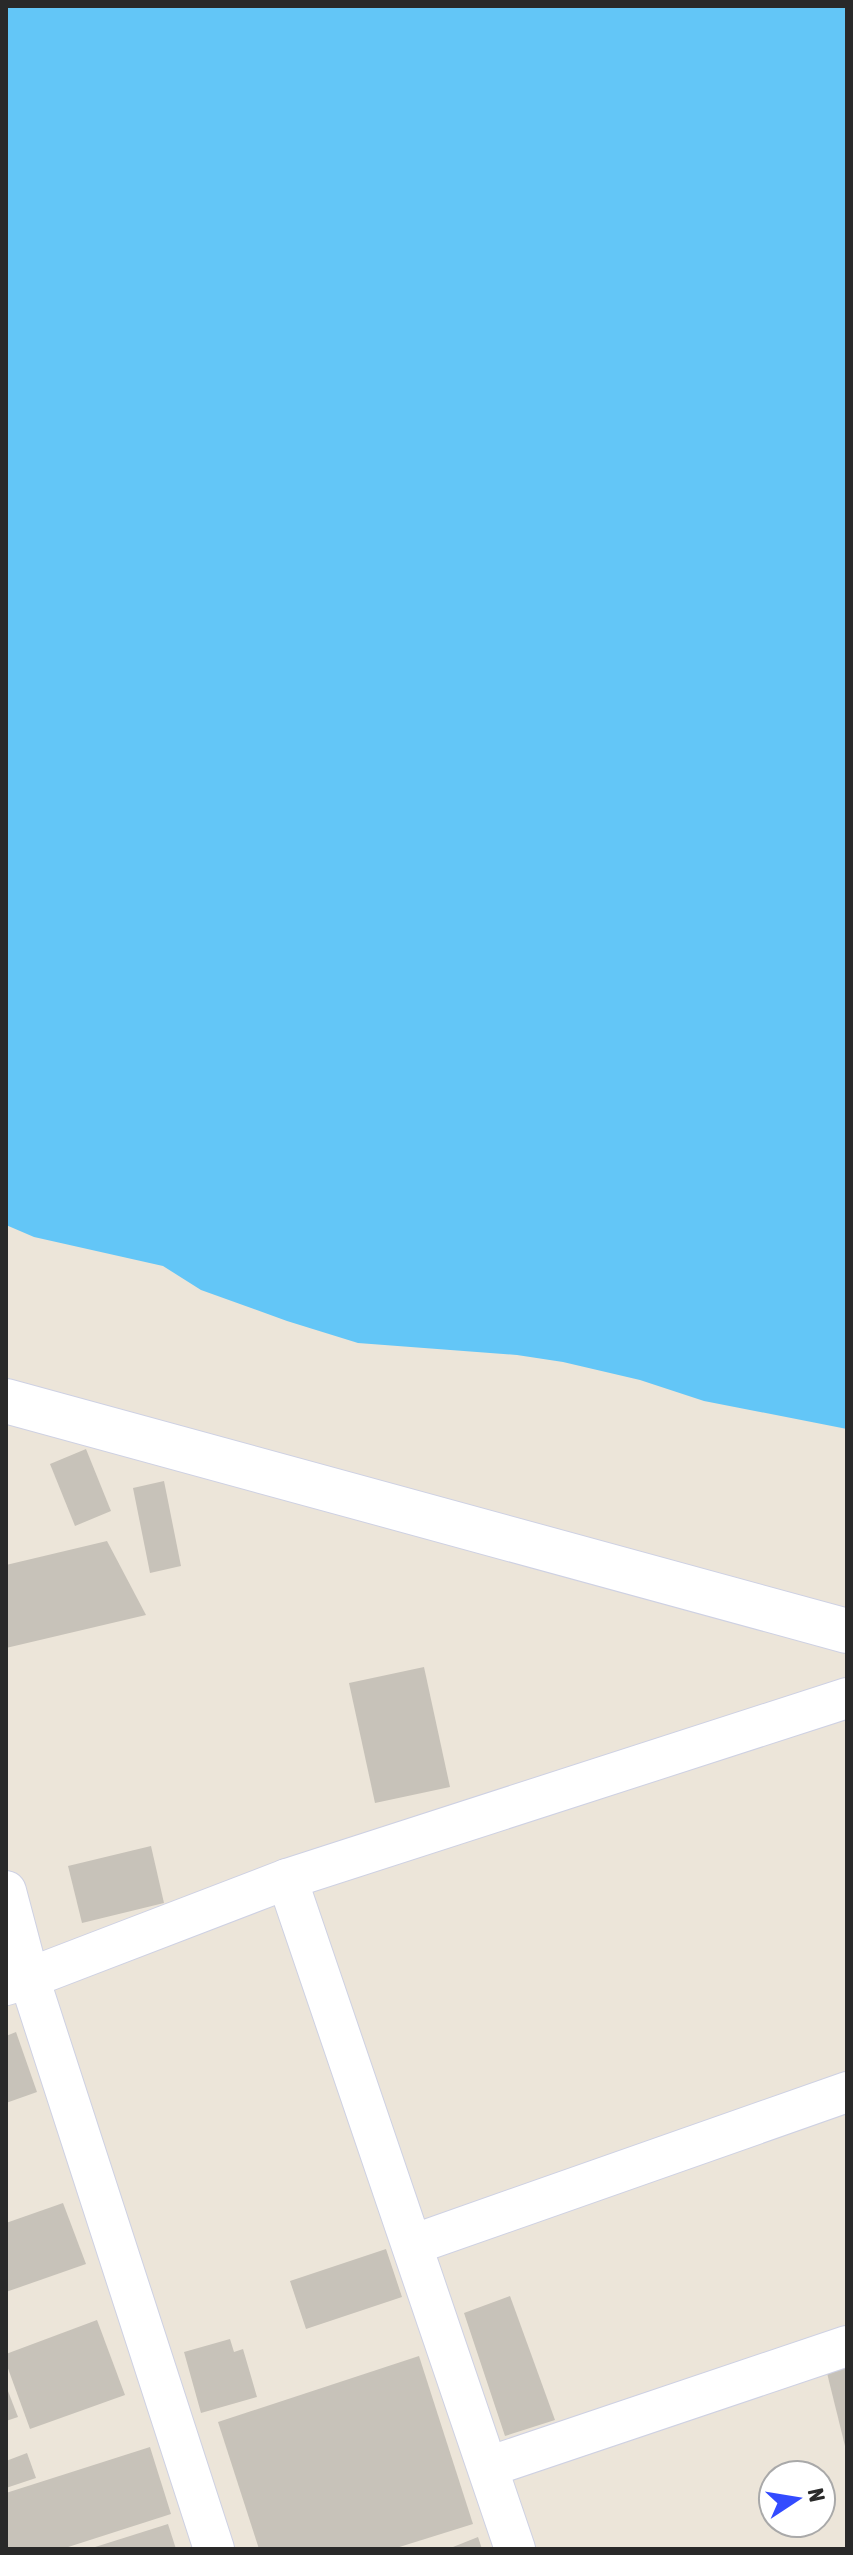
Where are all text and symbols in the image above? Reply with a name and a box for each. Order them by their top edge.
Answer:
north arrow [757,2459,837,2539]
text: N [802,2486,831,2504]

